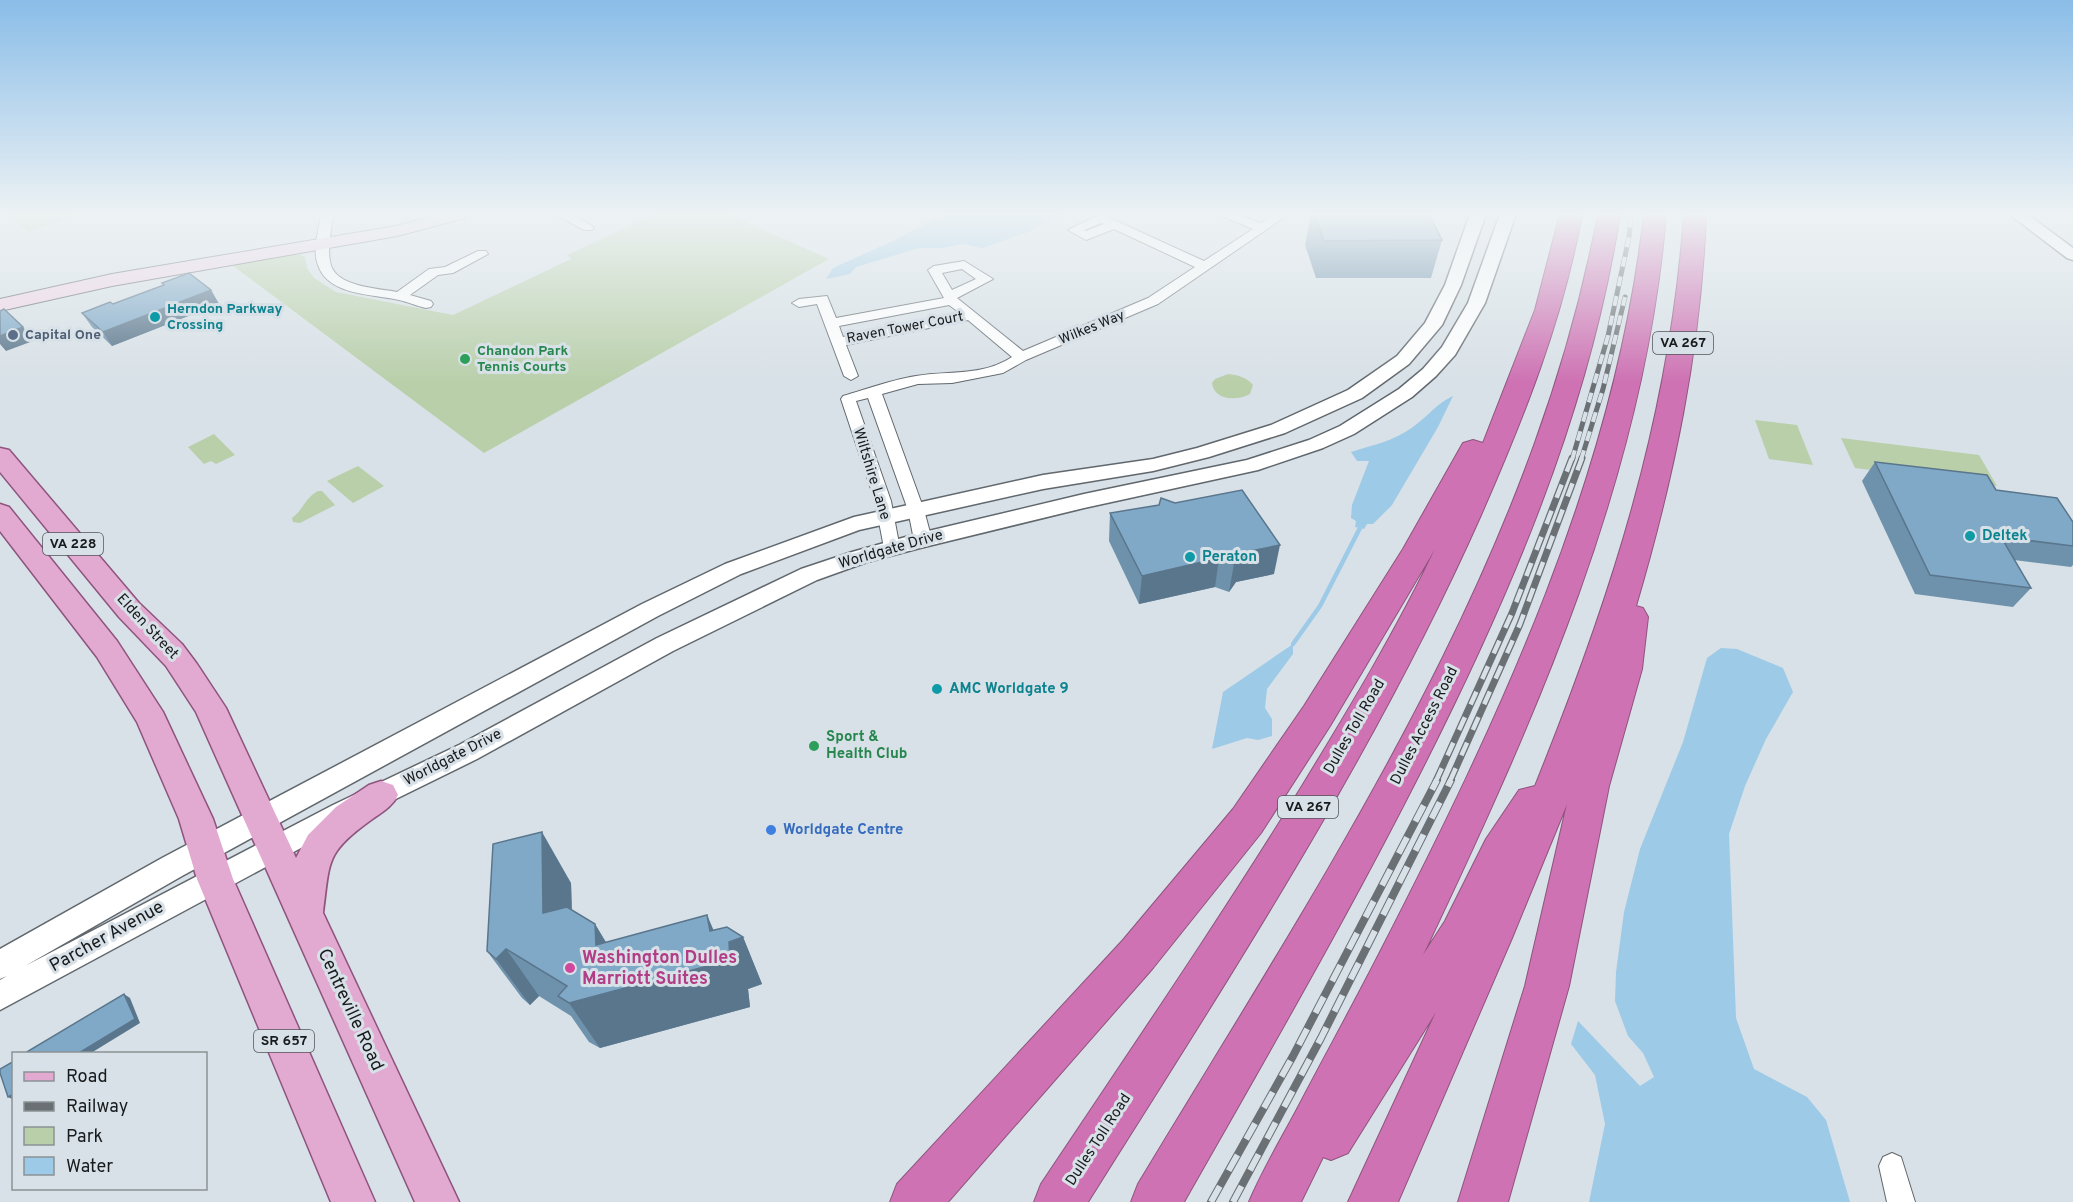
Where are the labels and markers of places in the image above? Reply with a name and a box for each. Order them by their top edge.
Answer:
place label: Herndon Parkway Crossing [167,301,282,334]
marker: Herndon Parkway Crossing [148,310,162,324]
place label: Capital One [25,327,101,344]
marker: Capital One [6,328,20,342]
place label: Chandon Park Tennis Courts [477,343,568,376]
marker: Chandon Park Tennis Courts [458,352,472,366]
place label: Deltek [1982,527,2028,546]
marker: Deltek [1963,529,1977,543]
place label: Peraton [1202,548,1257,567]
marker: Peraton [1183,550,1197,564]
place label: AMC Worldgate 9 [949,680,1069,699]
marker: AMC Worldgate 9 [930,682,944,696]
place label: Sport & Health Club [826,728,908,764]
marker: Sport & Health Club [807,739,821,753]
place label: Worldgate Centre [783,821,903,840]
marker: Worldgate Centre [764,823,778,837]
place label: Washington Dulles Marriott Suites [582,947,737,991]
marker: Washington Dulles Marriott Suites [563,961,577,975]

